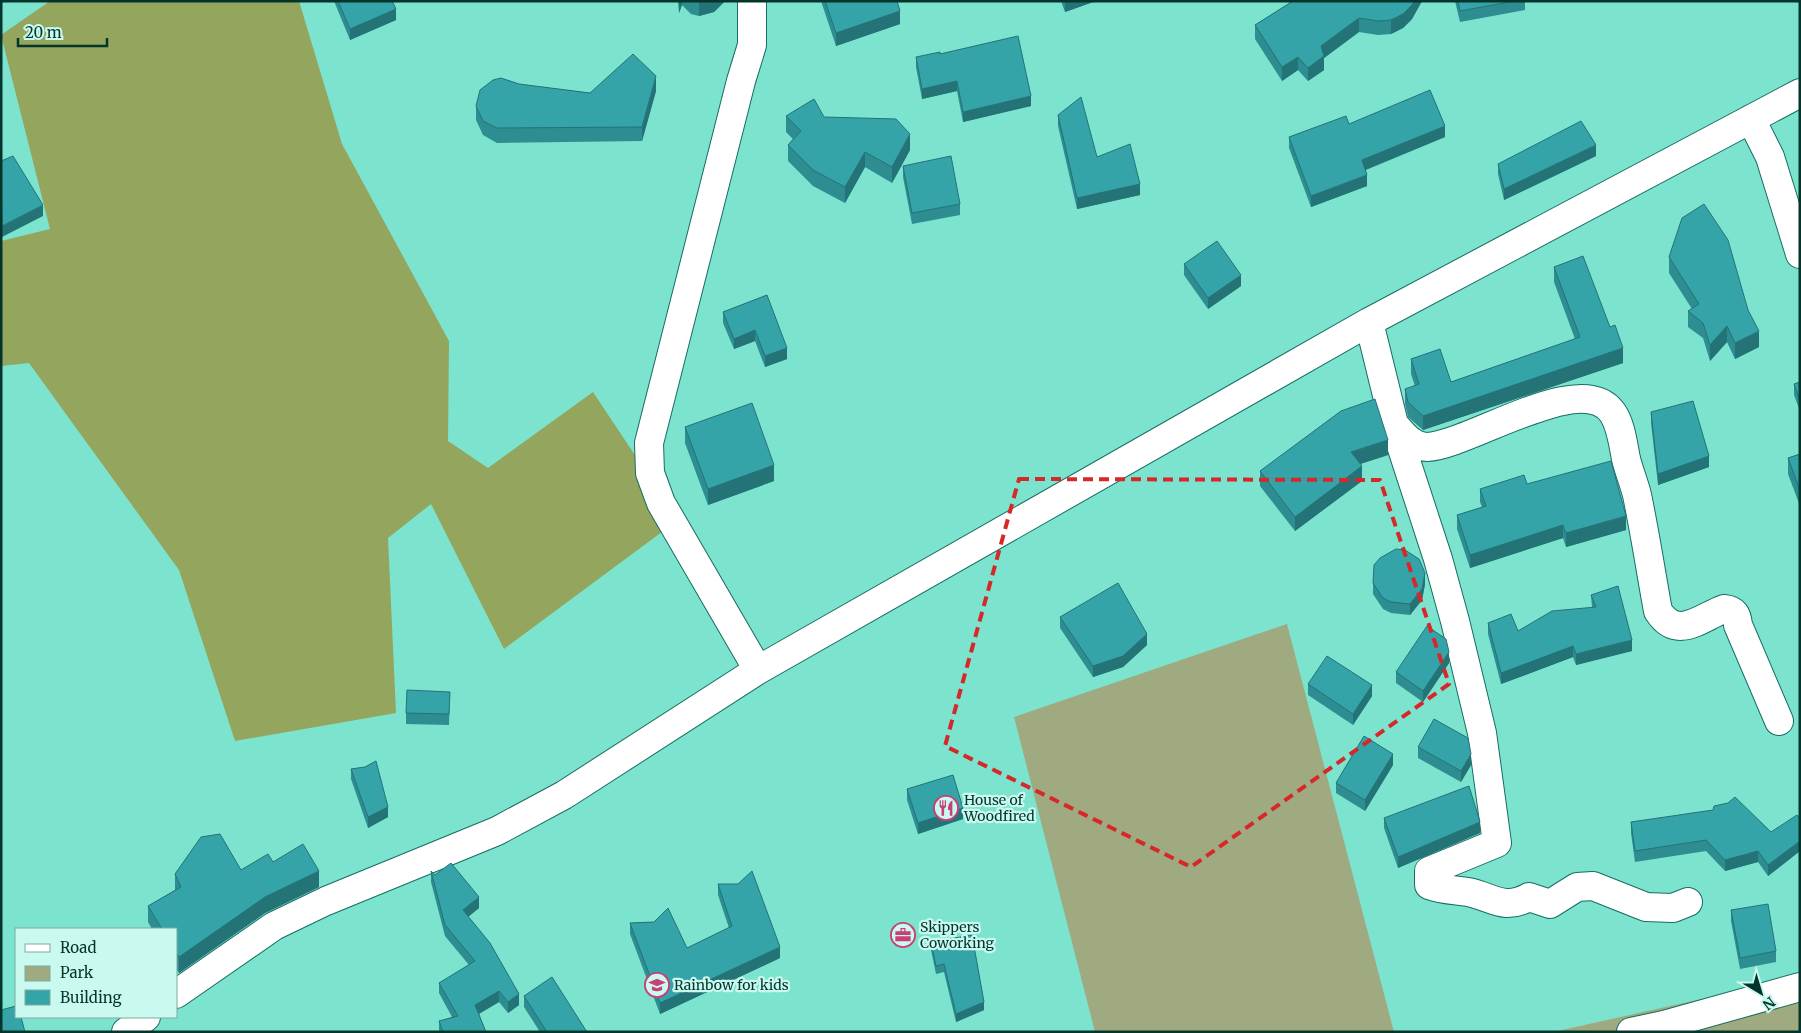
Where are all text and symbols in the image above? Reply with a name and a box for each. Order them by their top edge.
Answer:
scale bar [18,15,106,47]
text: 20 m [25,23,62,42]
place label: House of Woodfired [963,791,1035,825]
restaurant icon: House of Woodfired [933,795,959,821]
place label: Skippers Coworking [920,918,995,952]
office icon: Skippers Coworking [890,922,916,948]
legend [15,928,178,1018]
text: Road [60,938,96,957]
text: Park [60,963,94,982]
north arrow [1736,968,1786,1018]
school or university icon: Rainbow for kids [644,972,670,998]
place label: Rainbow for kids [674,976,789,994]
text: Building [60,988,122,1007]
text: N [1759,993,1779,1014]

